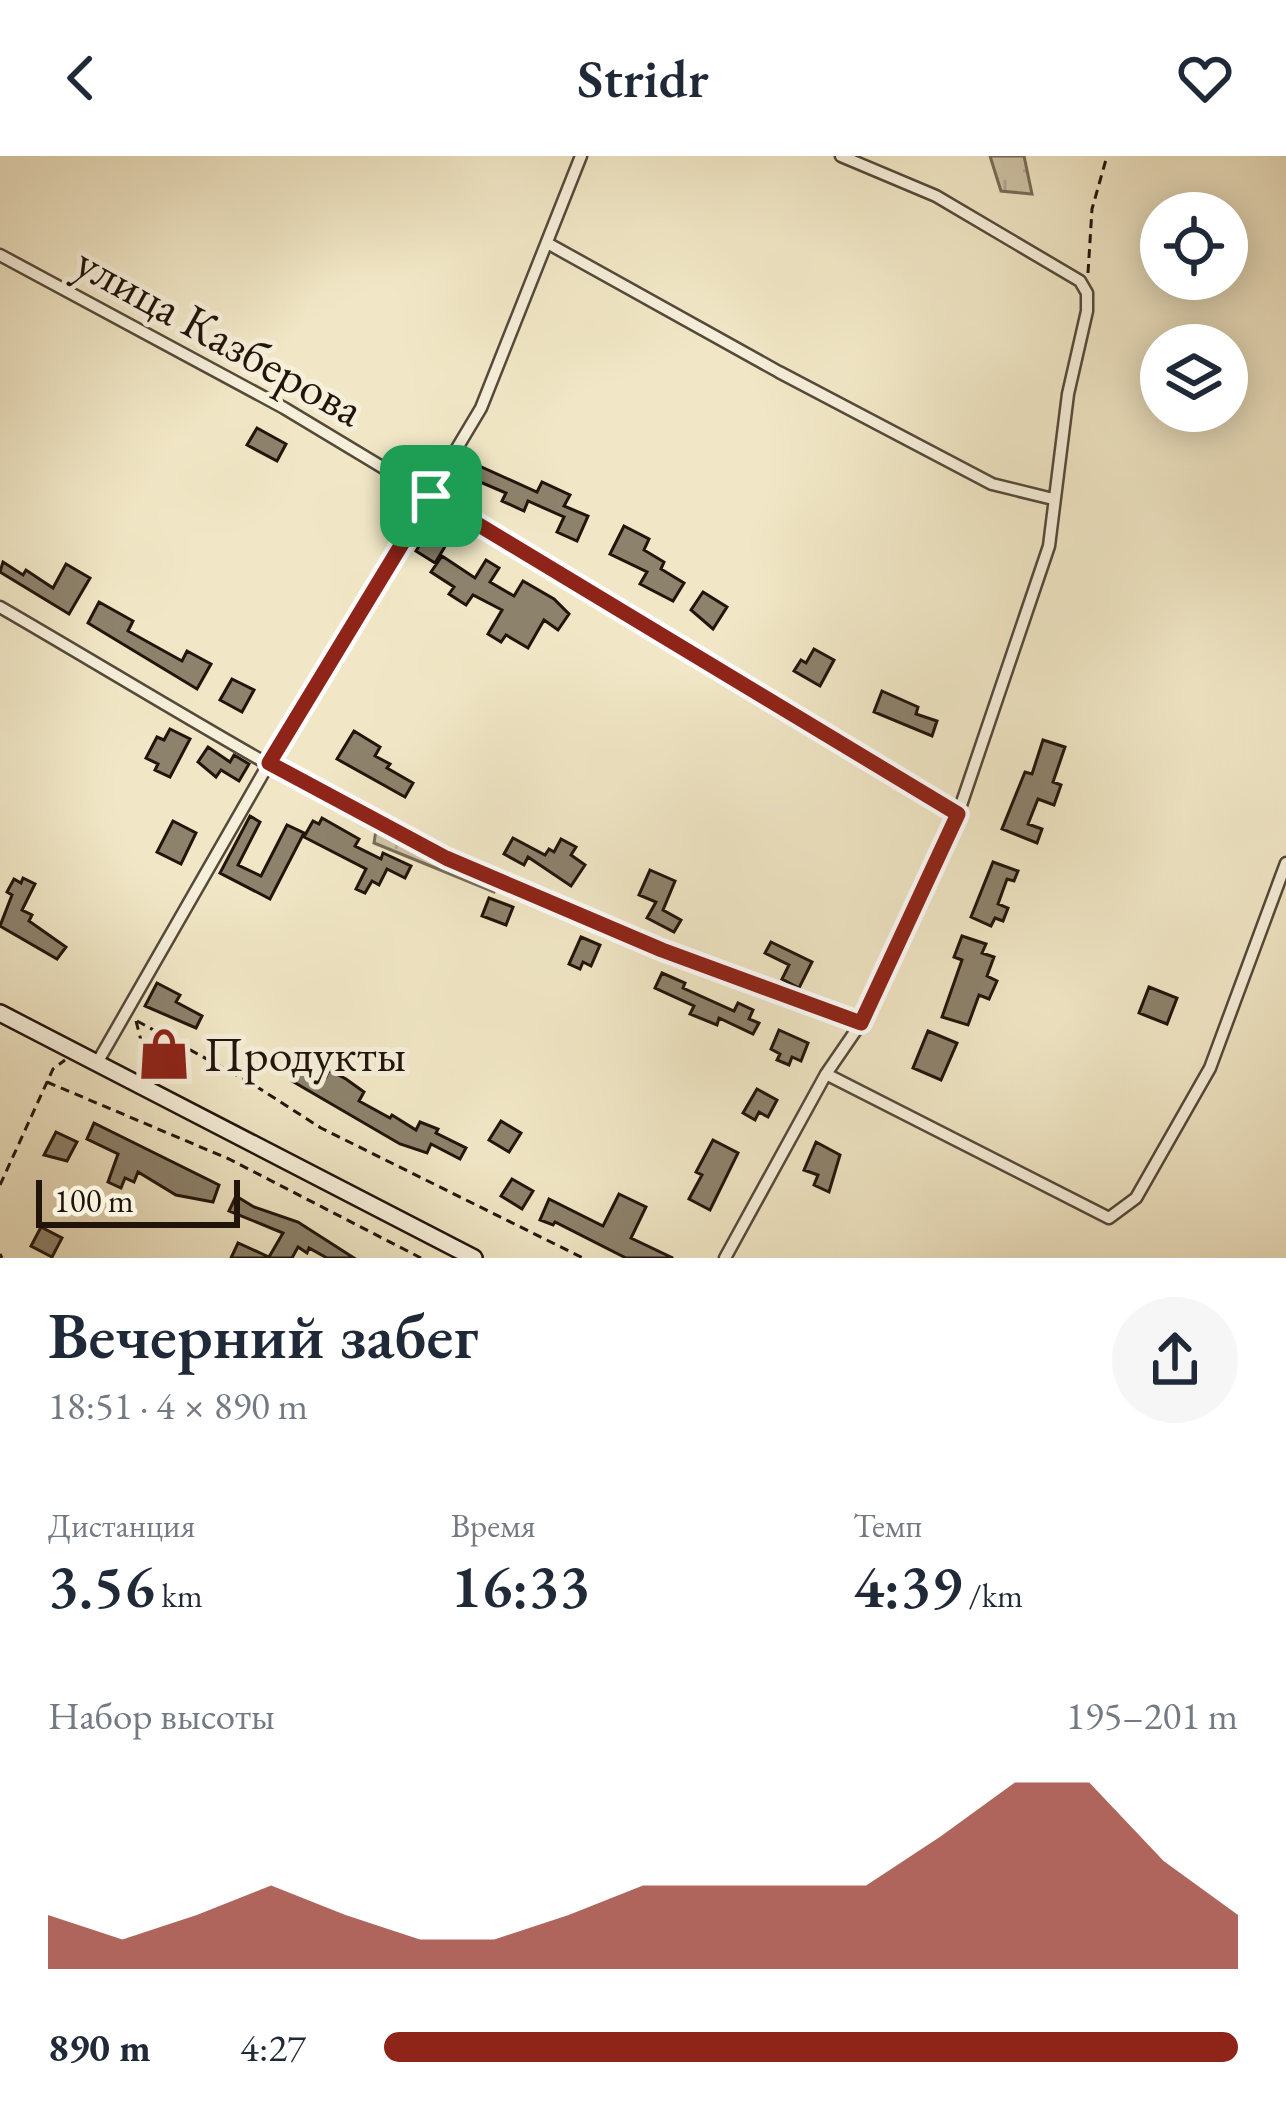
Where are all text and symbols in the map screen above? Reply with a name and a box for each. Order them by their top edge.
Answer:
text: Stridr [577,43,709,113]
icon: back [48,45,114,111]
icon: heart [1172,45,1238,111]
map controls [1140,192,1248,432]
button: locate [1140,192,1248,300]
street label: улица Казберова [65,230,376,440]
button: layers [1140,324,1248,432]
pin [380,445,482,547]
icon: arrive [398,463,464,529]
place label: Продукты [204,1023,406,1085]
shop icon: Продукты [135,1025,193,1083]
scale bar [36,1174,240,1227]
text: 100 m [54,1179,134,1222]
text: Вечерний забег [48,1292,479,1378]
button: share [1112,1297,1238,1423]
text: 18:51 · 4 × 890 m [48,1380,308,1431]
text: Дистанция [48,1504,195,1547]
text: Время [451,1504,535,1547]
text: Темп [853,1504,922,1547]
text: 3.56 [48,1547,155,1625]
text: 16:33 [451,1547,590,1625]
text: 4:39 [853,1547,962,1625]
text: km [155,1574,203,1617]
text: /km [962,1574,1023,1617]
text: Набор высоты [48,1690,275,1741]
text: 195–201 m [1066,1690,1238,1741]
text: 890 m [48,2022,151,2073]
text: 4:27 [240,2022,306,2073]

